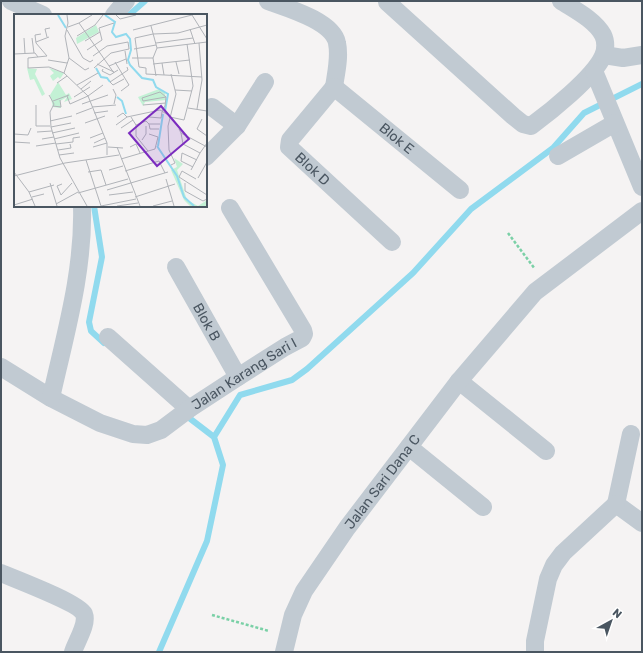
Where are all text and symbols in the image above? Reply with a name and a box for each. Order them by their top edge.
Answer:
inset map [14,14,207,207]
street label: Blok E [376,119,418,157]
street label: Blok D [292,149,333,189]
street label: Blok B [190,300,224,344]
street label: Jalan Karang Sari I [188,334,299,413]
street label: Jalan Sari Dana C [341,431,424,532]
north arrow [591,601,631,641]
text: N [610,606,624,621]

